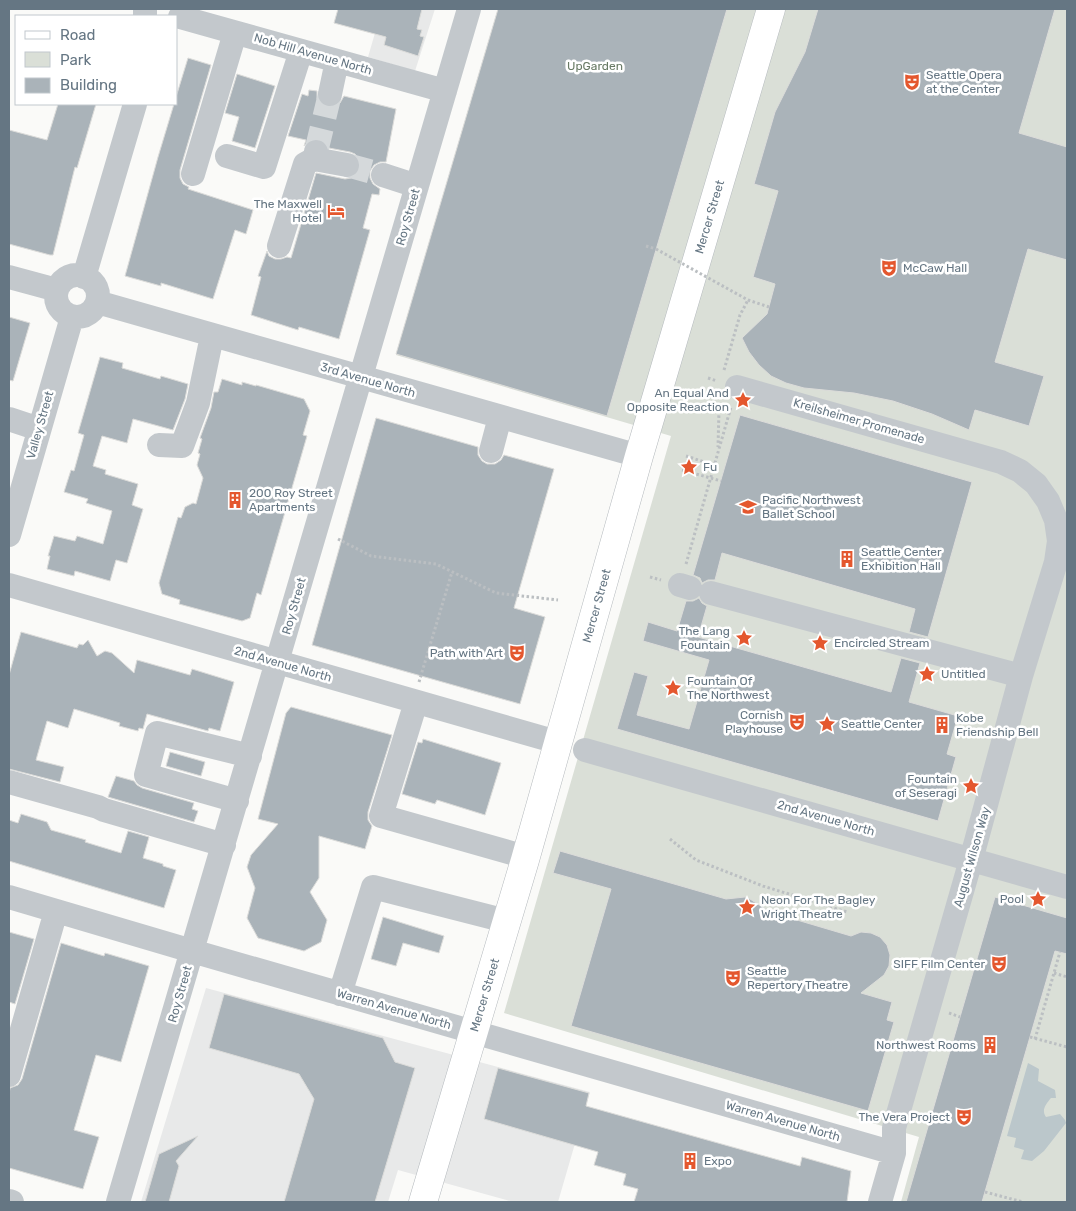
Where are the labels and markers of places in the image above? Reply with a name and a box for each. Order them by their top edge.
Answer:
place label: Seattle Opera at the Center [926,68,1002,96]
theatre icon: Seattle Opera at the Center [902,72,922,92]
place label: The Maxwell Hotel [254,197,322,225]
hotel icon: The Maxwell Hotel [326,201,346,221]
theatre icon: McCaw Hall [879,258,899,278]
place label: McCaw Hall [903,261,967,275]
place label: An Equal And Opposite Reaction [627,386,729,414]
place icon: An Equal And Opposite Reaction [733,390,753,410]
place icon: Fu [679,457,699,477]
place label: Fu [703,460,717,474]
place label: 200 Roy Street Apartments [249,486,333,514]
building icon: 200 Roy Street Apartments [225,490,245,510]
place label: Pacific Northwest Ballet School [762,493,861,521]
school or university icon: Pacific Northwest Ballet School [738,497,758,517]
place label: Seattle Center Exhibition Hall [861,545,942,573]
building icon: Seattle Center Exhibition Hall [837,549,857,569]
place label: The Lang Fountain [679,624,730,652]
place icon: The Lang Fountain [734,628,754,648]
place icon: Encircled Stream [810,633,830,653]
place label: Encircled Stream [834,636,929,650]
theatre icon: Path with Art [507,643,527,663]
place label: Path with Art [430,646,503,660]
place icon: Untitled [917,664,937,684]
place label: Untitled [941,667,986,681]
place label: Fountain Of The Northwest [687,674,770,702]
place icon: Fountain Of The Northwest [663,678,683,698]
place label: Cornish Playhouse [725,708,783,736]
place label: Kobe Friendship Bell [956,711,1039,739]
theatre icon: Cornish Playhouse [787,712,807,732]
place icon: Seattle Center [817,714,837,734]
building icon: Kobe Friendship Bell [932,715,952,735]
place label: Seattle Center [841,717,922,731]
place label: Fountain of Seseragi [895,772,957,800]
place icon: Fountain of Seseragi [961,776,981,796]
place icon: Pool [1028,889,1048,909]
place label: Pool [1000,892,1024,906]
place label: Neon For The Bagley Wright Theatre [761,893,876,921]
place icon: Neon For The Bagley Wright Theatre [737,897,757,917]
theatre icon: SIFF Film Center [989,954,1009,974]
place label: SIFF Film Center [893,957,985,971]
place label: Seattle Repertory Theatre [747,964,848,992]
theatre icon: Seattle Repertory Theatre [723,968,743,988]
building icon: Northwest Rooms [980,1035,1000,1055]
place label: Northwest Rooms [876,1038,976,1052]
theatre icon: The Vera Project [954,1107,974,1127]
place label: The Vera Project [859,1110,950,1124]
building icon: Expo [680,1151,700,1171]
place label: Expo [704,1154,732,1168]

